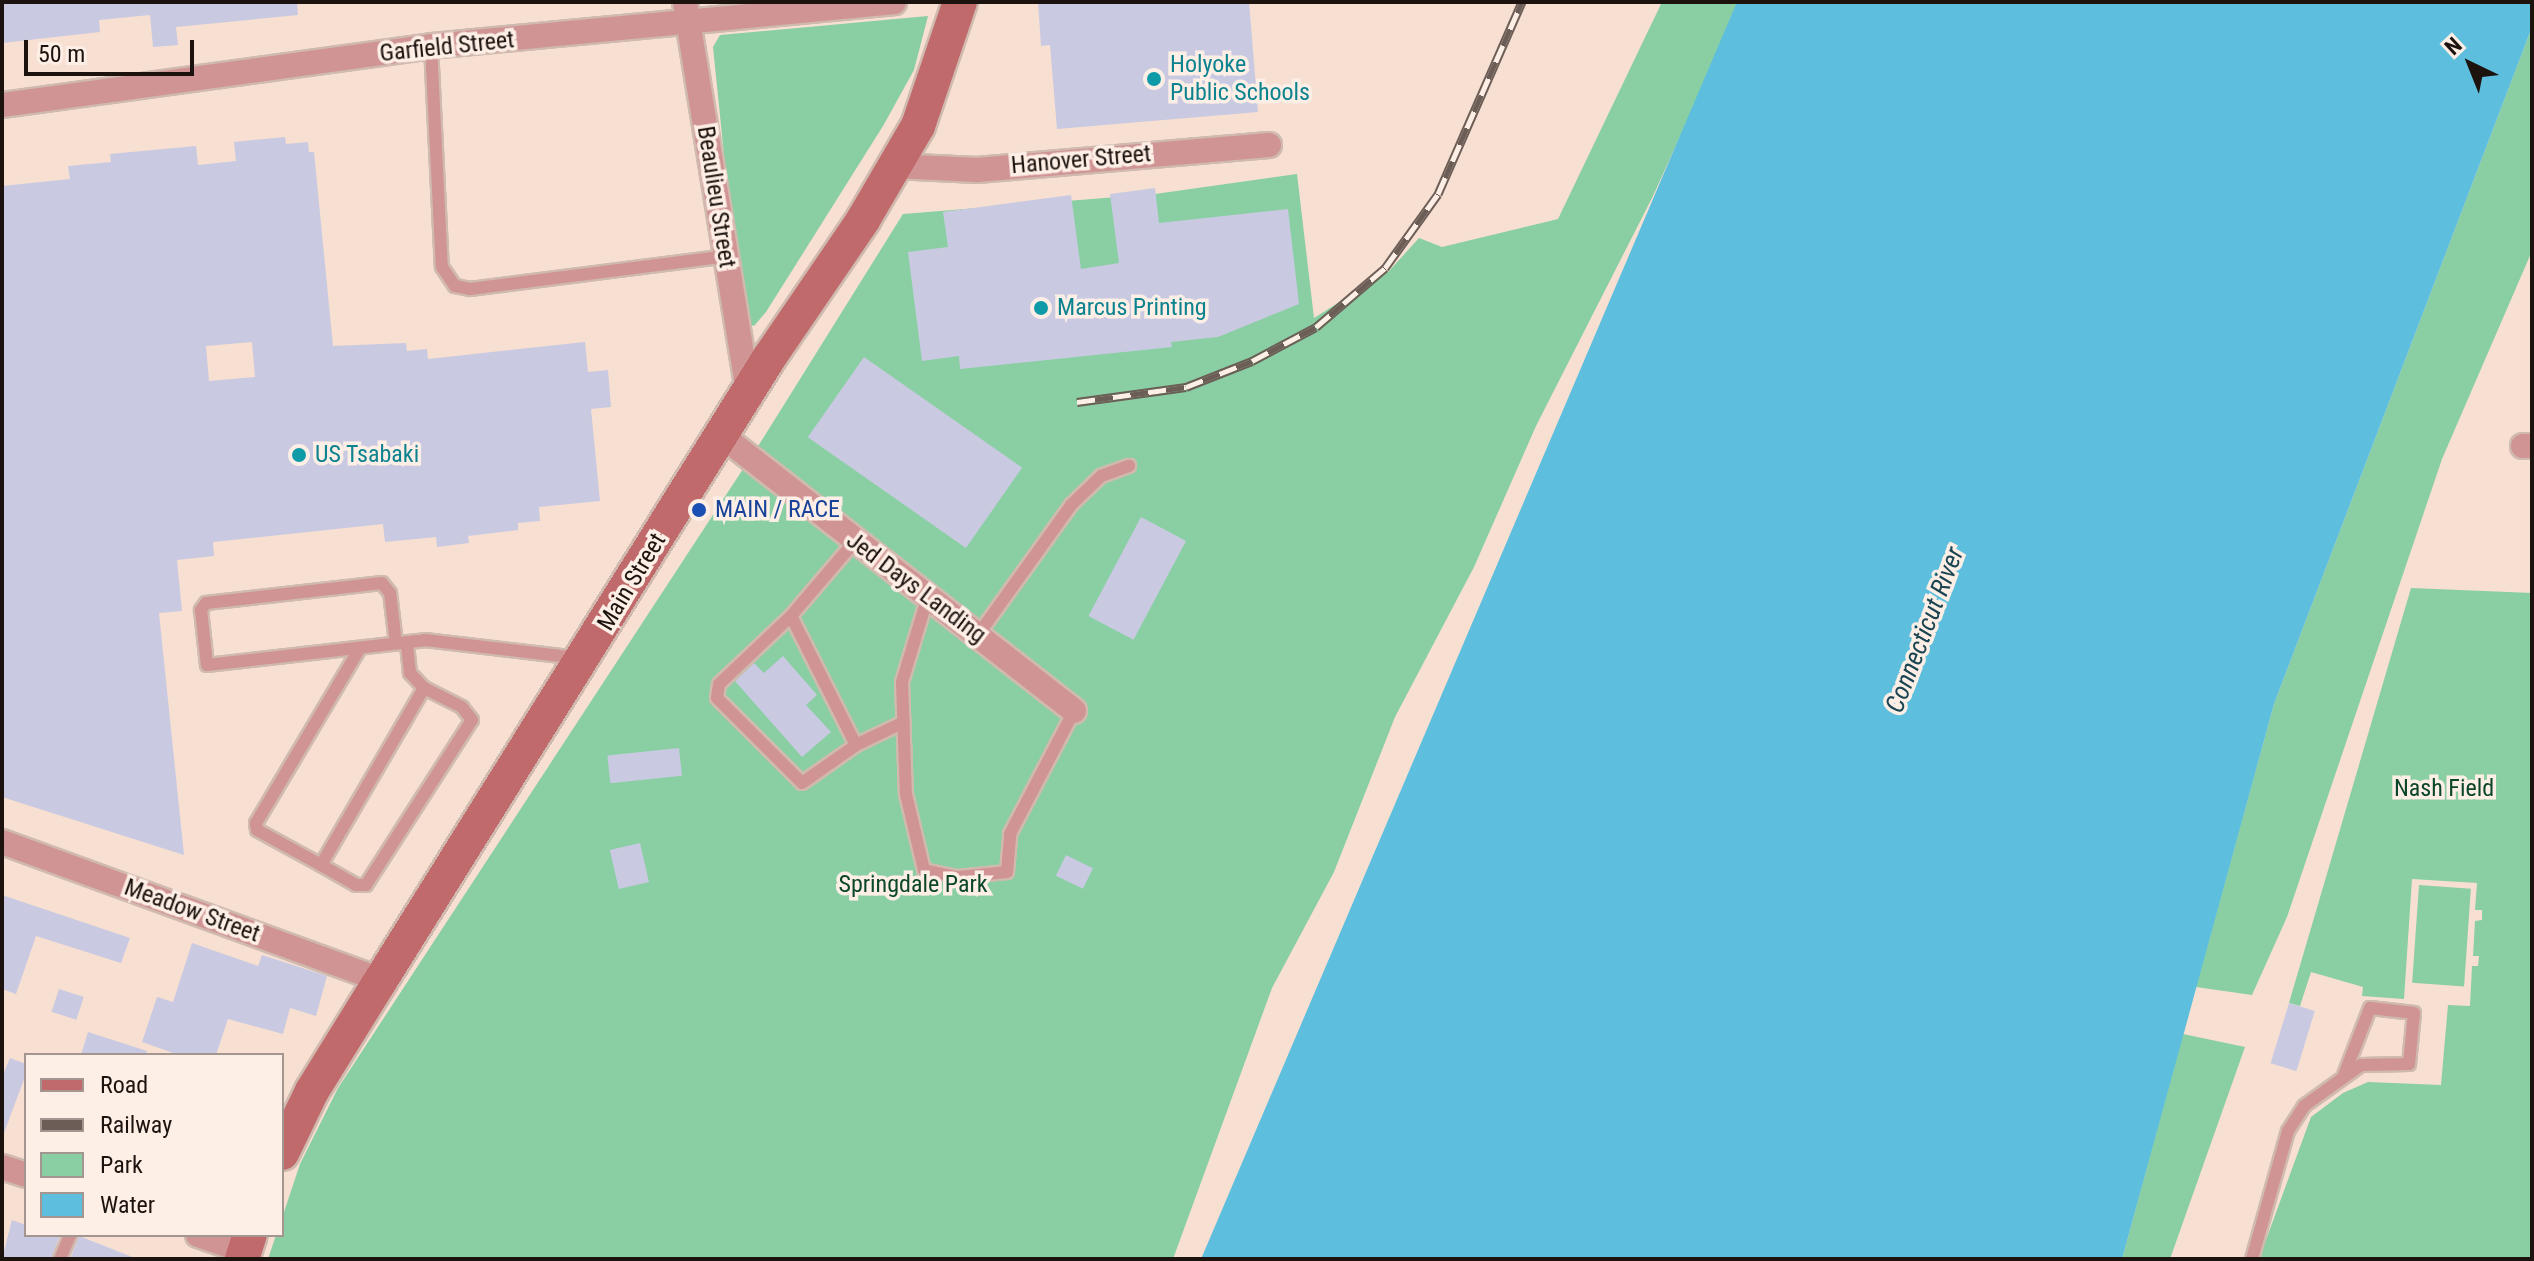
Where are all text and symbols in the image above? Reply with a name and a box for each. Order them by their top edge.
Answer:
scale bar [28,24,198,74]
north arrow [2430,24,2510,104]
street label: Garfield Street [378,26,516,68]
text: N [2440,32,2467,60]
text: 50 m [38,40,85,68]
place label: Holyoke Public Schools [1170,51,1310,107]
marker: Holyoke Public Schools [1145,70,1163,88]
street label: Beaulieu Street [691,124,741,270]
street label: Hanover Street [1010,140,1152,180]
place label: Marcus Printing [1057,294,1207,322]
marker: Marcus Printing [1032,299,1050,317]
place label: US Tsabaki [315,441,420,469]
marker: US Tsabaki [290,446,308,464]
place label: MAIN / RACE [715,496,840,524]
marker: MAIN / RACE [690,501,708,519]
street label: Jed Days Landing [841,526,991,650]
street label: Main Street [592,528,672,636]
water label: Connecticut River [1879,543,1971,717]
park label: Nash Field [2394,775,2494,803]
park label: Springdale Park [838,871,988,899]
street label: Meadow Street [120,873,264,949]
legend [24,1053,284,1237]
text: Road [100,1071,148,1099]
text: Railway [100,1111,172,1139]
text: Park [100,1151,143,1179]
text: Water [100,1191,155,1219]

